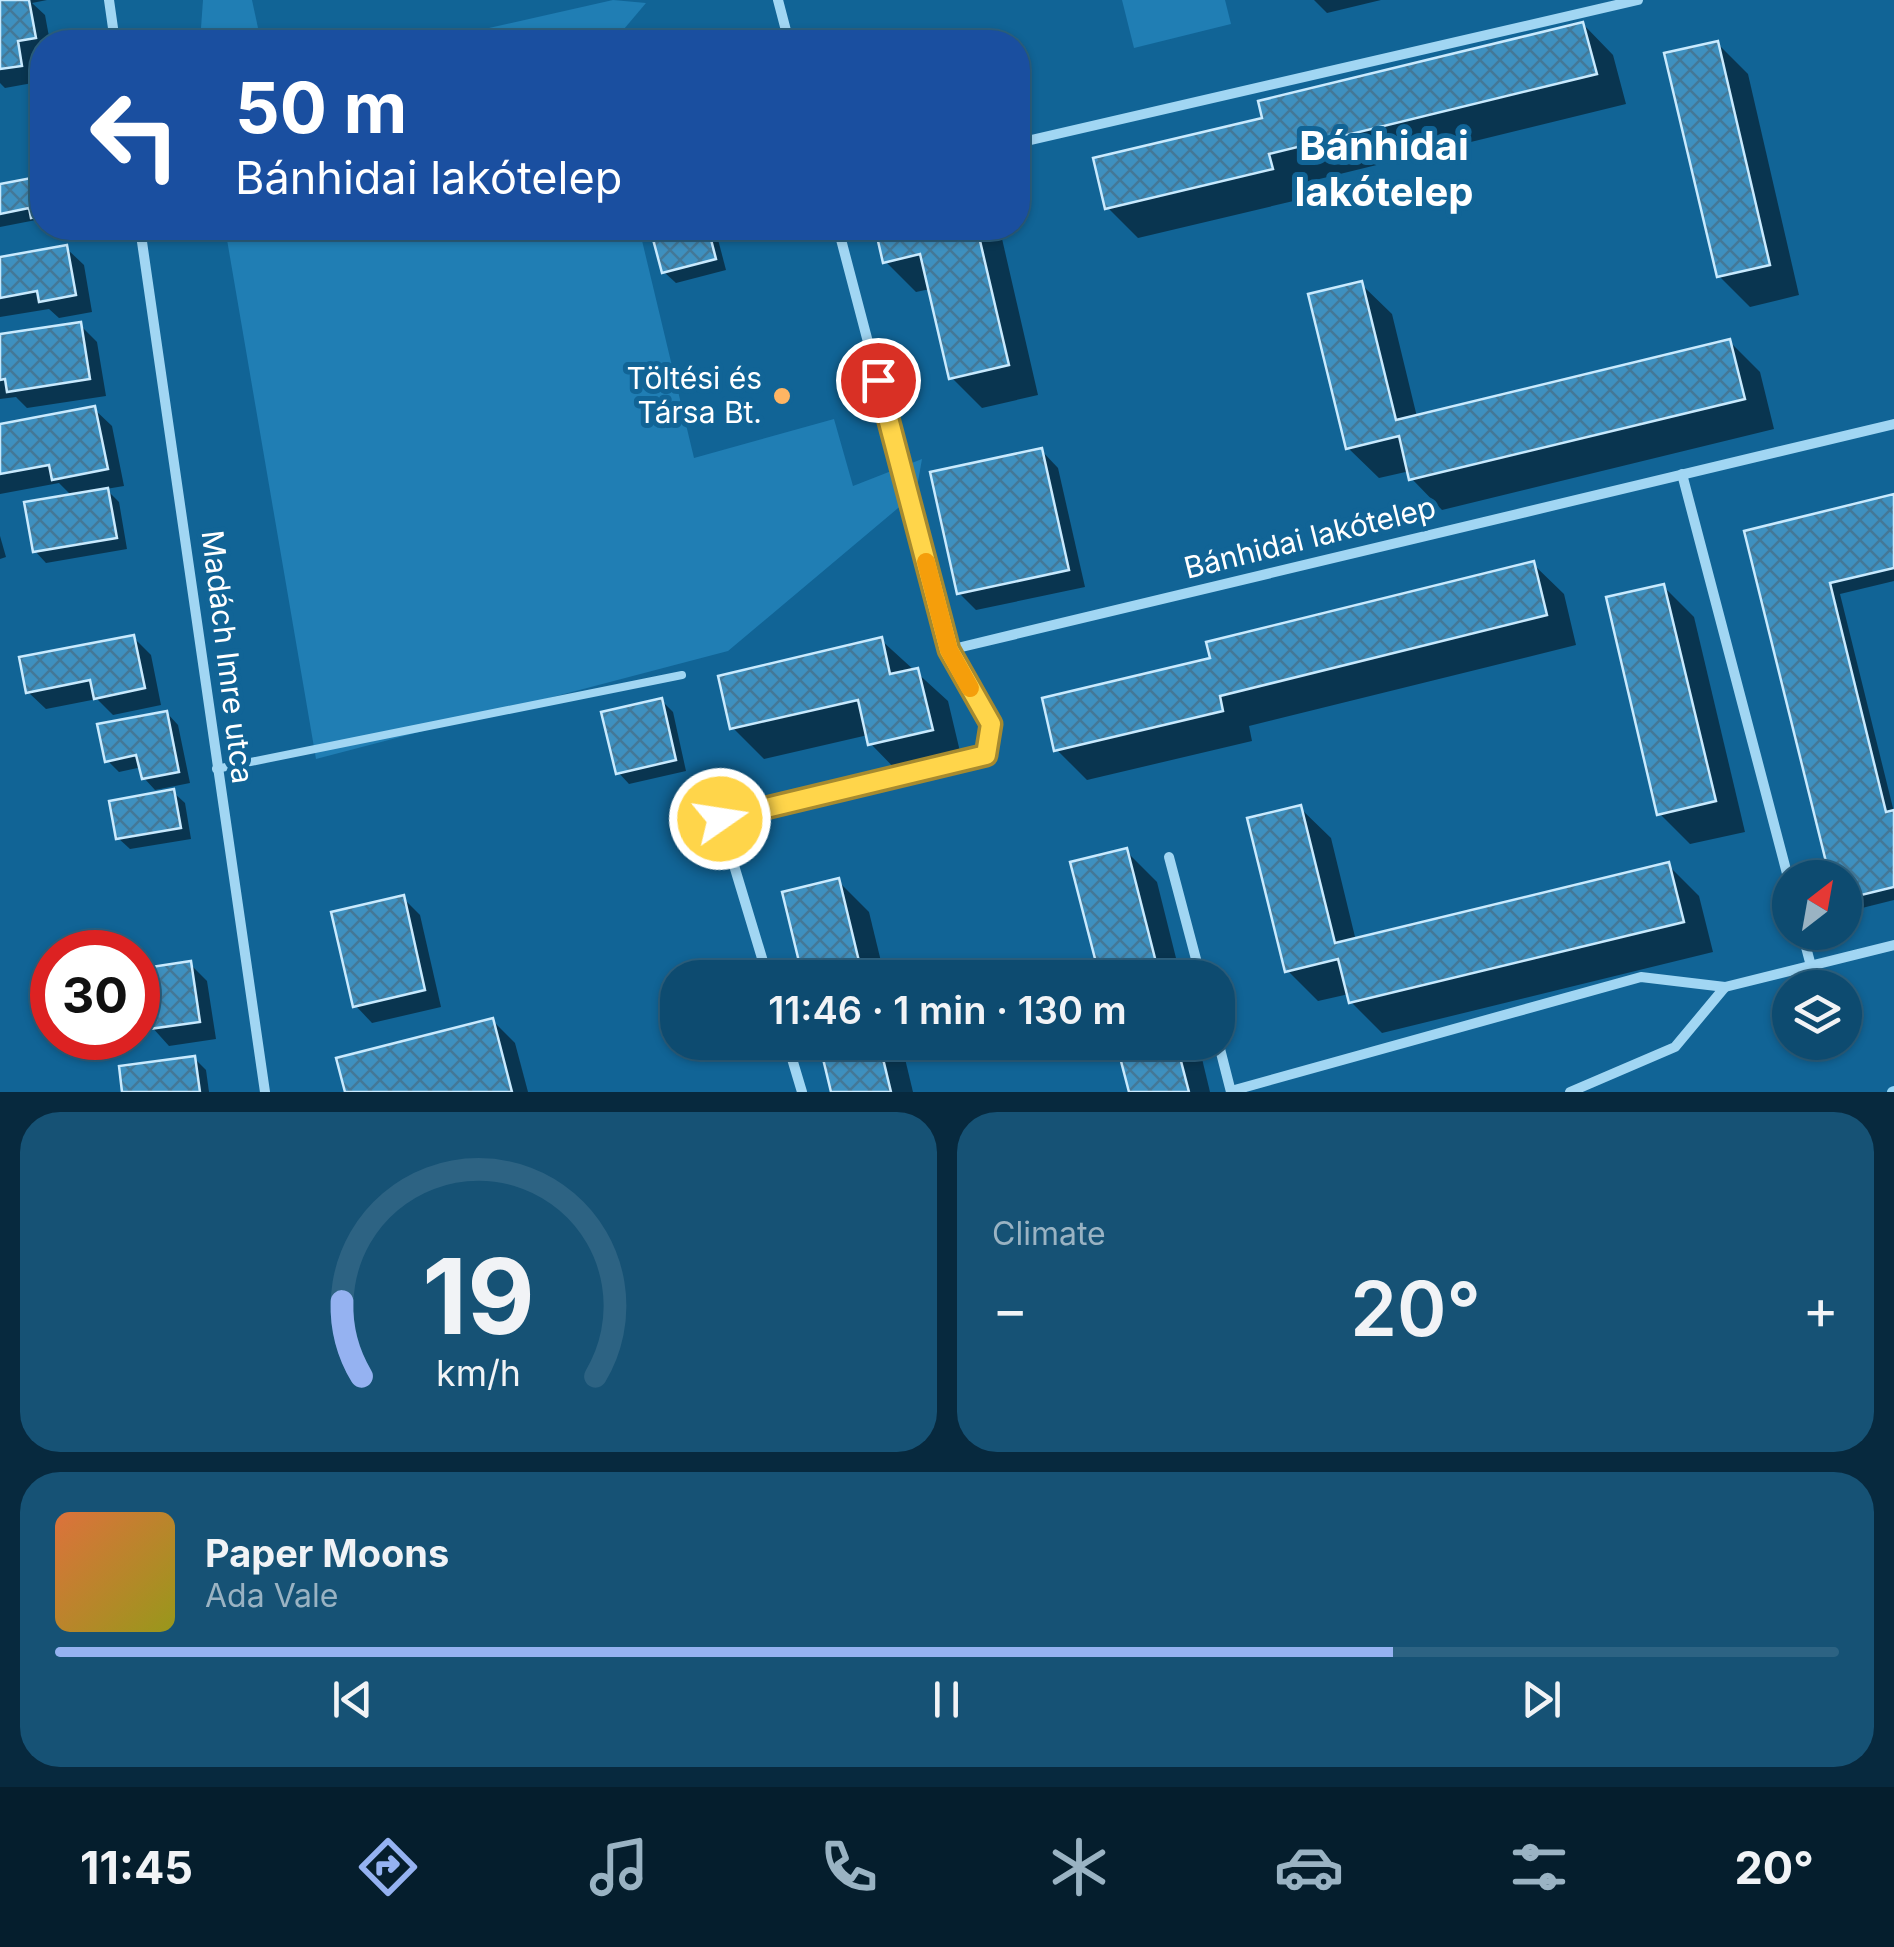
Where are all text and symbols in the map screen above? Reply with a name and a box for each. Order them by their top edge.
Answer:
text: 50 m [235,65,407,150]
icon: left [70,70,200,200]
district label: Bánhidai lakótelep [1295,121,1473,216]
text: Bánhidai lakótelep [235,150,622,205]
pin [836,338,921,423]
icon: arrive [851,353,906,408]
place label: Töltési és Társa Bt. [627,360,762,430]
marker: Töltési és Társa Bt. [771,385,793,407]
street label: Bánhidai lakótelep [1180,488,1439,586]
street label: Madách Imre utca [195,528,261,786]
position arrow [668,767,772,871]
north arrow [1772,860,1862,950]
map controls [1772,860,1862,1060]
speed limit sign: 30 [30,930,160,1060]
button: layers [1772,970,1862,1060]
text: 11:46 · 1 min · 130 m [768,987,1127,1033]
text: Climate [992,1214,1106,1253]
text: 19 [422,1233,535,1359]
text: 20° [1350,1263,1481,1354]
text: − [992,1276,1028,1342]
text: + [1803,1276,1839,1342]
text: km/h [436,1351,521,1395]
text: Paper Moons [205,1530,449,1576]
text: Ada Vale [205,1576,338,1615]
icon: previous [325,1672,380,1727]
icon: pause [919,1672,974,1727]
icon: next [1514,1672,1569,1727]
icon: directions [353,1832,423,1902]
icon: music [584,1832,654,1902]
icon: phone [814,1832,884,1902]
icon: climate [1044,1832,1114,1902]
icon: car [1274,1832,1344,1902]
icon: filters [1504,1832,1574,1902]
text: 11:45 [80,1840,193,1895]
text: 20° [1734,1840,1814,1895]

